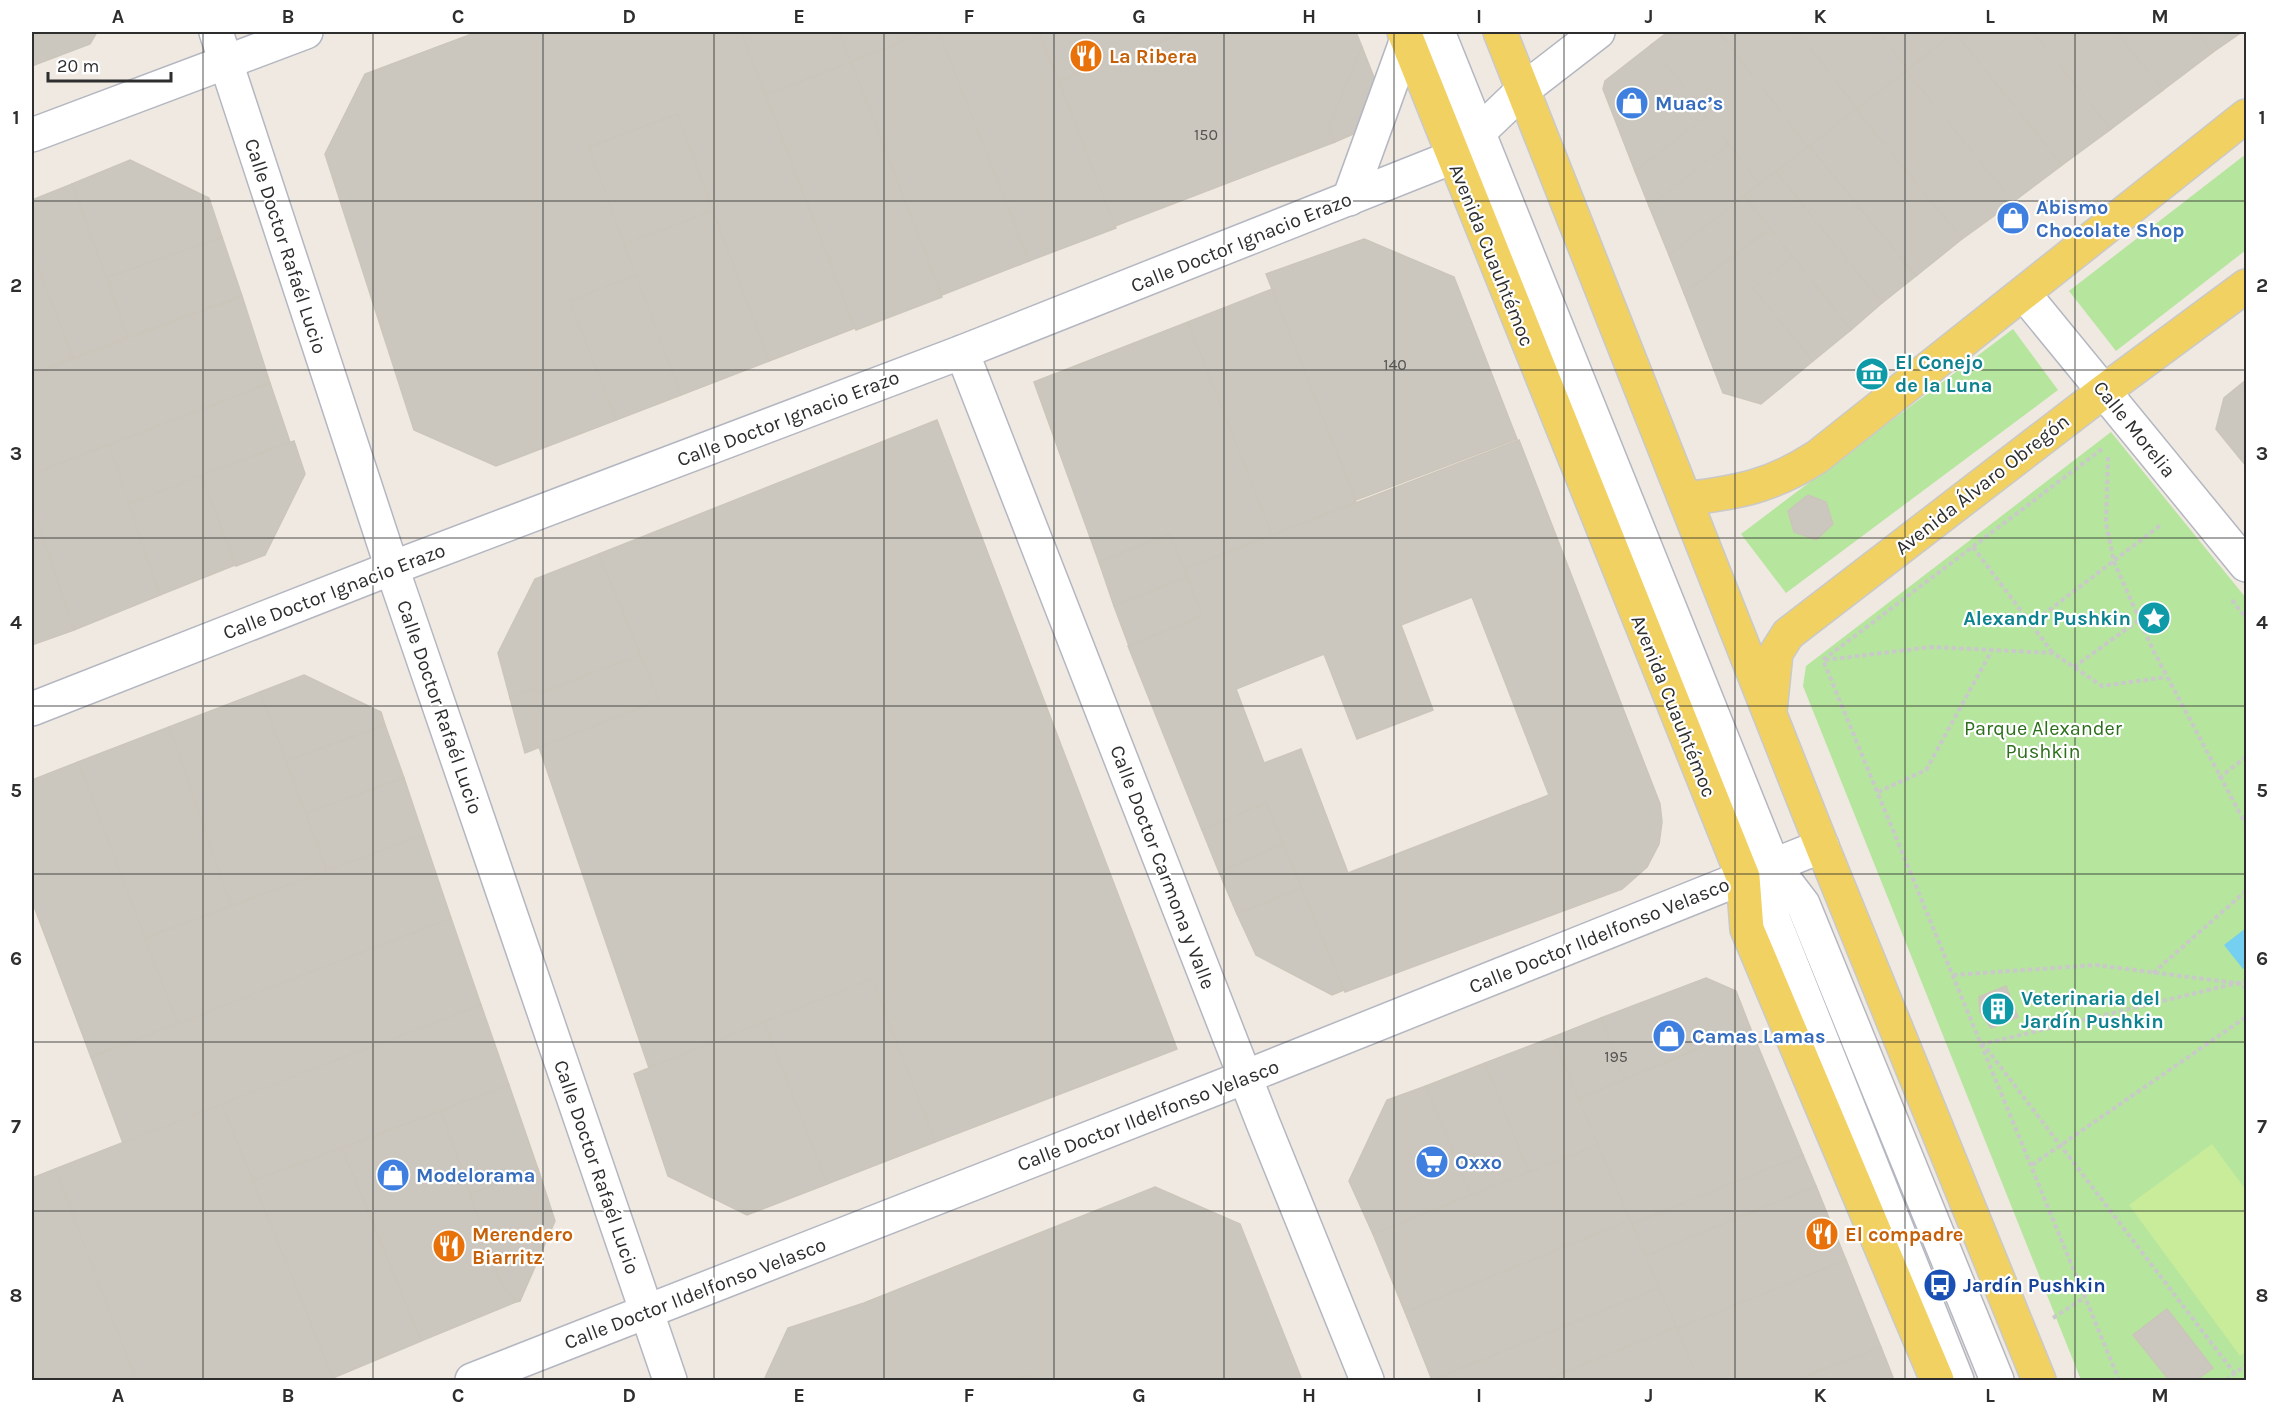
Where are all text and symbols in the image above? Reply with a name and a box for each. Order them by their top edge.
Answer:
text: A [112,5,125,28]
text: B [282,5,294,28]
text: C [452,5,464,28]
text: D [622,5,636,28]
text: E [793,5,805,28]
text: F [964,5,975,28]
text: G [1132,5,1146,28]
text: H [1302,5,1316,28]
text: I [1476,5,1482,28]
text: J [1645,5,1653,28]
text: K [1813,5,1827,28]
text: L [1985,5,1995,28]
text: M [2151,5,2169,28]
restaurant icon: La Ribera [1068,38,1104,74]
scale bar [48,45,171,83]
place label: La Ribera [1109,45,1198,68]
text: 20 m [57,55,99,77]
shop icon: Muac’s [1614,85,1650,121]
place label: Muac’s [1655,92,1723,115]
text: 1 [12,106,20,129]
text: 1 [2258,106,2266,129]
house number: 150 [1194,125,1218,144]
street label: Calle Doctor Rafaél Lucio [240,136,331,357]
street label: Avenida Cuauhtémoc [1444,161,1539,350]
street label: Calle Doctor Ignacio Erazo [1127,188,1355,297]
place label: Abismo Chocolate Shop [2036,196,2184,242]
shop icon: Abismo Chocolate Shop [1995,200,2031,236]
text: 2 [10,274,22,297]
text: 2 [2256,274,2268,297]
place label: El Conejo de la Luna [1895,351,1992,397]
house number: 140 [1383,355,1407,374]
museum icon: El Conejo de la Luna [1854,356,1890,392]
street label: Calle Doctor Ignacio Erazo [674,365,903,472]
street label: Calle Morelia [2089,376,2181,482]
street label: Avenida Álvaro Obregón [1890,408,2074,560]
text: 3 [10,442,22,465]
text: 3 [2256,442,2268,465]
street label: Calle Doctor Ignacio Erazo [220,538,449,645]
street label: Calle Doctor Rafaél Lucio [392,597,487,817]
place icon: Alexandr Pushkin [2136,600,2172,636]
place label: Alexandr Pushkin [1963,607,2131,630]
text: 4 [10,611,22,634]
text: 4 [2256,611,2268,634]
street label: Avenida Cuauhtémoc [1626,612,1721,801]
park label: Parque Alexander Pushkin [1964,717,2123,763]
street label: Calle Doctor Carmona y Valle [1105,742,1220,992]
text: 5 [10,779,22,802]
text: 5 [2256,779,2268,802]
street label: Calle Doctor Ildelfonso Velasco [1466,873,1733,998]
text: 6 [10,947,22,970]
text: 6 [2256,947,2268,970]
place label: Veterinaria del Jardín Pushkin [2021,987,2164,1033]
building icon: Veterinaria del Jardín Pushkin [1980,991,2016,1027]
shop icon: Camas Lamas [1651,1018,1687,1054]
place label: Camas Lamas [1692,1025,1825,1048]
house number: 195 [1604,1047,1628,1066]
street label: Calle Doctor Ildelfonso Velasco [1014,1055,1282,1176]
street label: Calle Doctor Rafaél Lucio [549,1057,644,1277]
text: 7 [11,1115,21,1138]
text: 7 [2257,1115,2267,1138]
supermarket icon: Oxxo [1414,1144,1450,1180]
place label: Oxxo [1455,1151,1502,1174]
shop icon: Modelorama [375,1157,411,1193]
place label: Modelorama [416,1164,535,1187]
restaurant icon: El compadre [1804,1216,1840,1252]
place label: Merendero Biarritz [472,1223,573,1269]
place label: El compadre [1845,1223,1963,1246]
restaurant icon: Merendero Biarritz [431,1228,467,1264]
street label: Calle Doctor Ildelfonso Velasco [561,1233,829,1354]
bus stop icon: Jardín Pushkin [1922,1267,1958,1303]
place label: Jardín Pushkin [1963,1274,2106,1297]
text: 8 [10,1284,22,1307]
text: 8 [2256,1284,2268,1307]
text: A [112,1384,125,1407]
text: B [282,1384,294,1407]
text: C [452,1384,464,1407]
text: D [622,1384,636,1407]
text: E [793,1384,805,1407]
text: F [964,1384,975,1407]
text: G [1132,1384,1146,1407]
text: H [1302,1384,1316,1407]
text: I [1476,1384,1482,1407]
text: J [1645,1384,1653,1407]
text: K [1813,1384,1827,1407]
text: L [1985,1384,1995,1407]
text: M [2151,1384,2169,1407]

